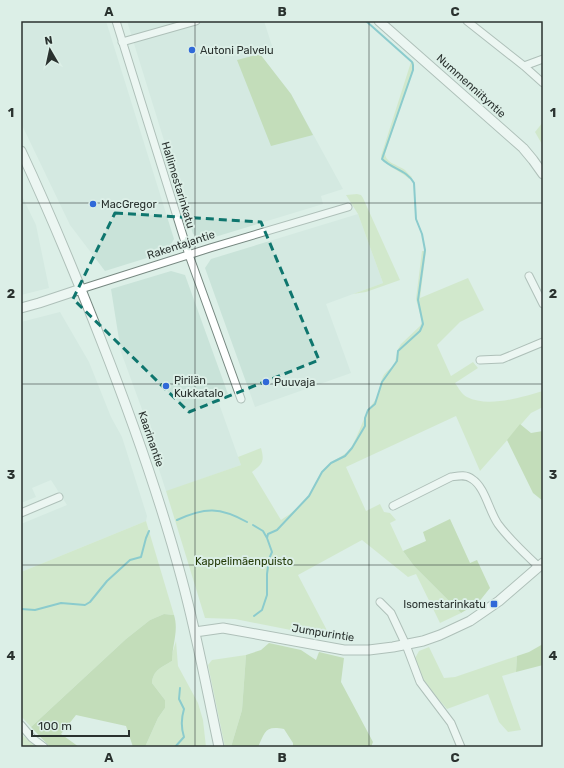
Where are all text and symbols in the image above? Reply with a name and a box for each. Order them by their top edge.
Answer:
text: A [104,4,114,19]
text: B [277,4,287,19]
text: C [450,4,460,19]
north arrow [30,30,70,70]
text: N [44,34,54,48]
place label: Autoni Palvelu [200,44,274,57]
marker: Autoni Palvelu [187,45,197,55]
street label: Nummenniityntie [434,51,508,121]
text: 1 [8,105,14,120]
text: 1 [550,105,556,120]
street label: Hallimestarinkatu [159,140,197,230]
place label: MacGregor [101,198,157,211]
marker: MacGregor [88,199,98,209]
street label: Rakentajantie [145,228,217,262]
text: 2 [7,286,15,301]
text: 2 [549,286,557,301]
place label: Pirilän Kukkatalo [174,374,224,400]
place label: Puuvaja [274,376,315,389]
marker: Puuvaja [261,377,271,387]
marker: Pirilän Kukkatalo [161,381,171,391]
street label: Kaarinantie [135,409,167,469]
text: 3 [7,467,16,482]
text: 3 [549,467,558,482]
park label: Kappelimäenpuisto [195,555,293,568]
place label: Isomestarinkatu [403,598,486,611]
marker: Isomestarinkatu [489,599,499,609]
street label: Jumpurintie [291,622,355,644]
text: 4 [7,648,16,663]
text: 4 [549,648,558,663]
scale bar [32,712,129,738]
text: 100 m [38,719,72,733]
text: A [104,750,114,765]
text: B [277,750,287,765]
text: C [450,750,460,765]

